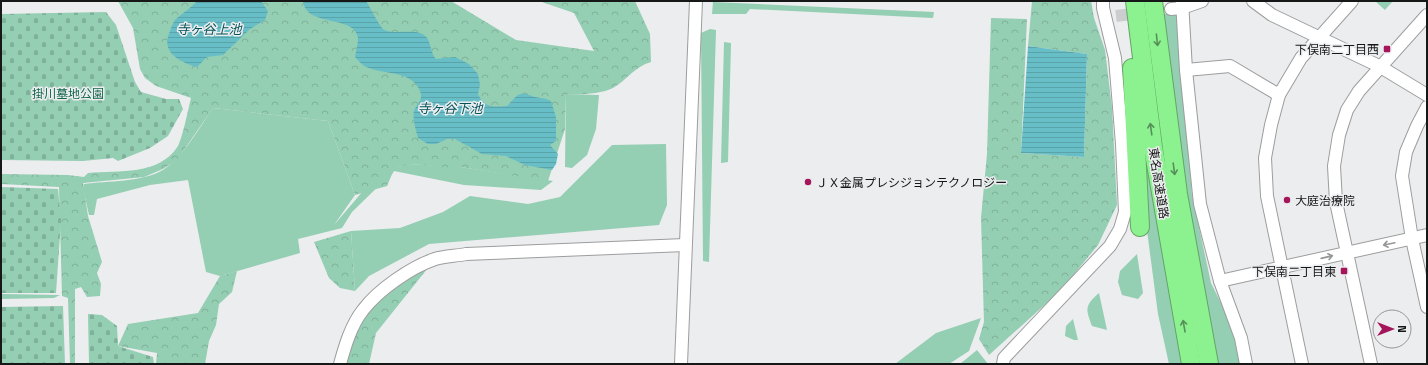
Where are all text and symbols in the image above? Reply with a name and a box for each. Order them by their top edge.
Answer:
water label: 寺ヶ谷上池 [176,19,243,39]
one-way arrow [1153,33,1161,46]
place label: 下俣南二丁目西 [1295,40,1379,59]
marker: 下俣南二丁目西 [1382,44,1392,54]
park label: 掛川墓地公園 [32,84,104,103]
water label: 寺ヶ谷下池 [417,98,484,118]
one-way arrow [1147,122,1154,135]
street label: 東名高速道路 [1144,146,1174,220]
one-way arrow [1170,162,1178,175]
place label: ＪＸ金属プレシジョンテクノロジー [816,173,1007,192]
marker: ＪＸ金属プレシジョンテクノロジー [803,177,813,187]
place label: 大庭治療院 [1295,191,1355,210]
marker: 大庭治療院 [1282,195,1292,205]
one-way arrow [1383,240,1396,248]
one-way arrow [1320,253,1333,261]
place label: 下俣南二丁目東 [1252,262,1336,281]
marker: 下俣南二丁目東 [1339,266,1349,276]
north arrow [1372,309,1412,349]
one-way arrow [1180,320,1188,333]
text: N [1394,325,1410,333]

